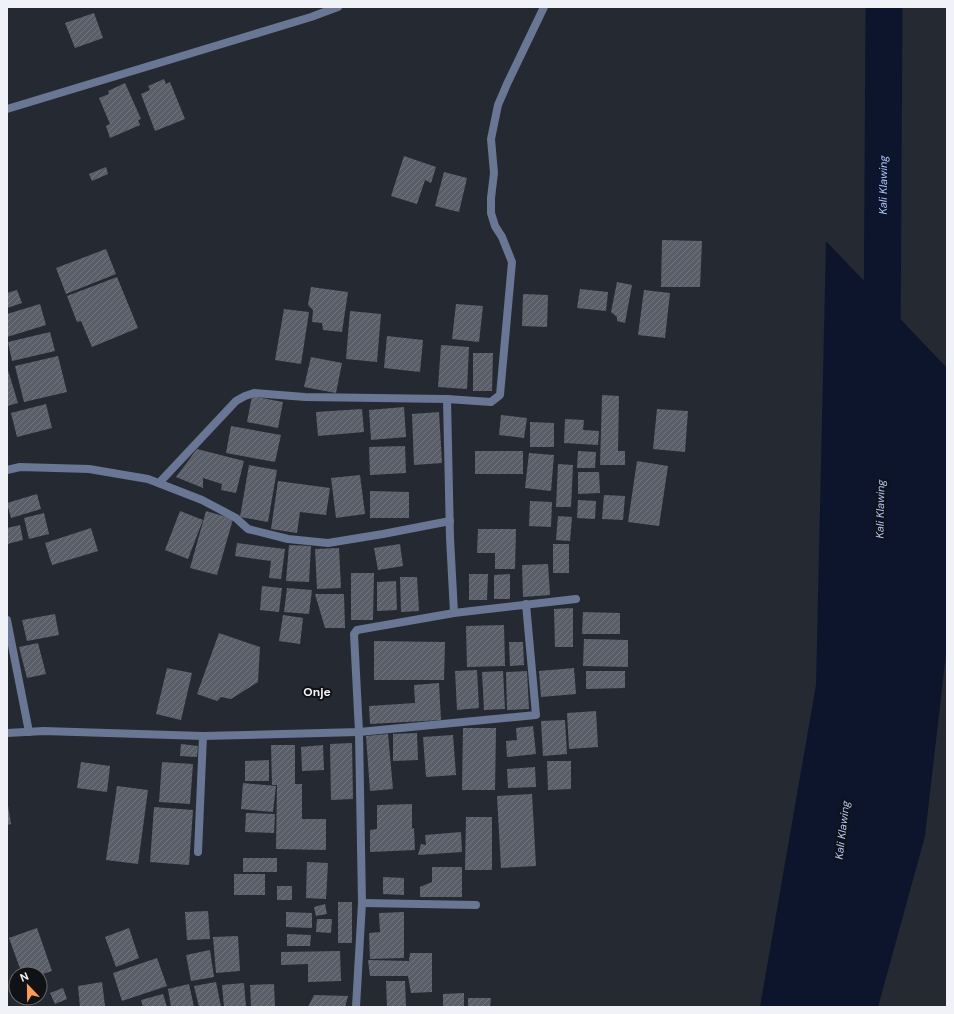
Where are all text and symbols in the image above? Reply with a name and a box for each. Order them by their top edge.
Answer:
water label: Kali Klawing [876,155,890,215]
water label: Kali Klawing [872,479,888,539]
district label: Onje [303,684,331,700]
water label: Kali Klawing [831,799,853,860]
north arrow [8,966,48,1006]
text: N [18,969,31,985]

